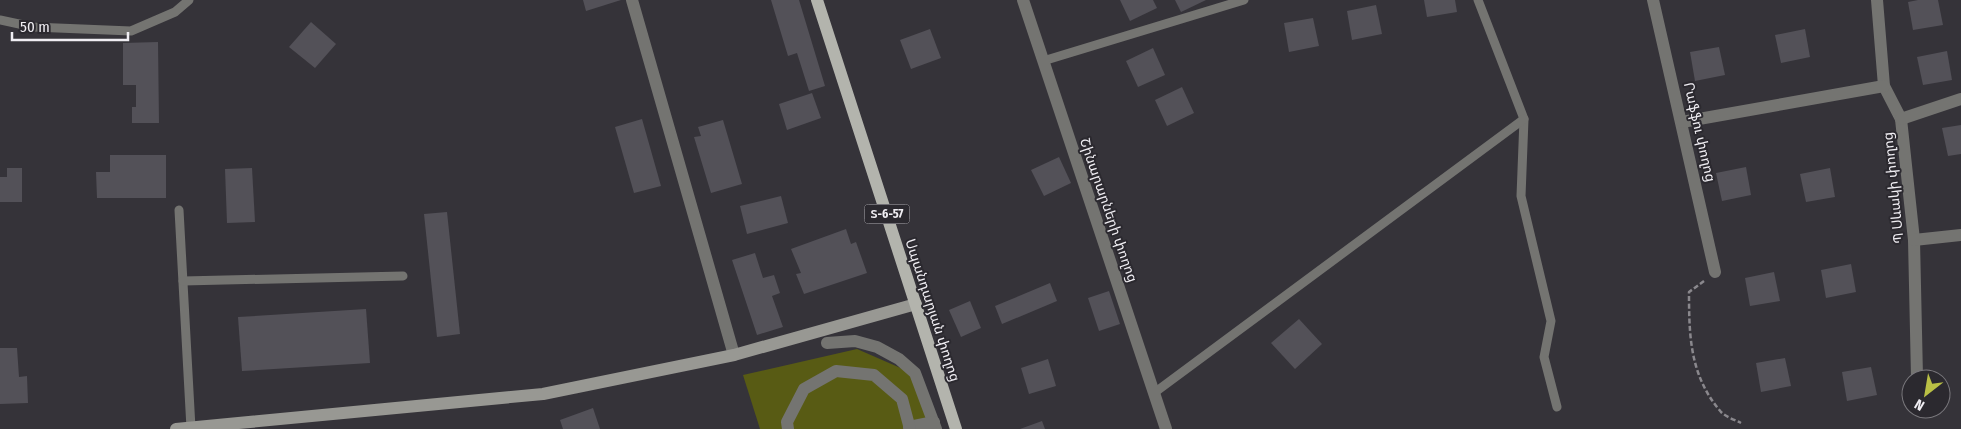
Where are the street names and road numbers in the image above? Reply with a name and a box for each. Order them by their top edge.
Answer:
street label: Րաֆֆու փողոց [1680,81,1719,184]
street label: Պ Սևակի փողոց [1879,131,1908,245]
street label: Շինարարների փողոց [1076,136,1141,284]
road number: Տ-6-57 [864,204,910,223]
street label: Սպանդարյան փողոց [901,237,964,384]

